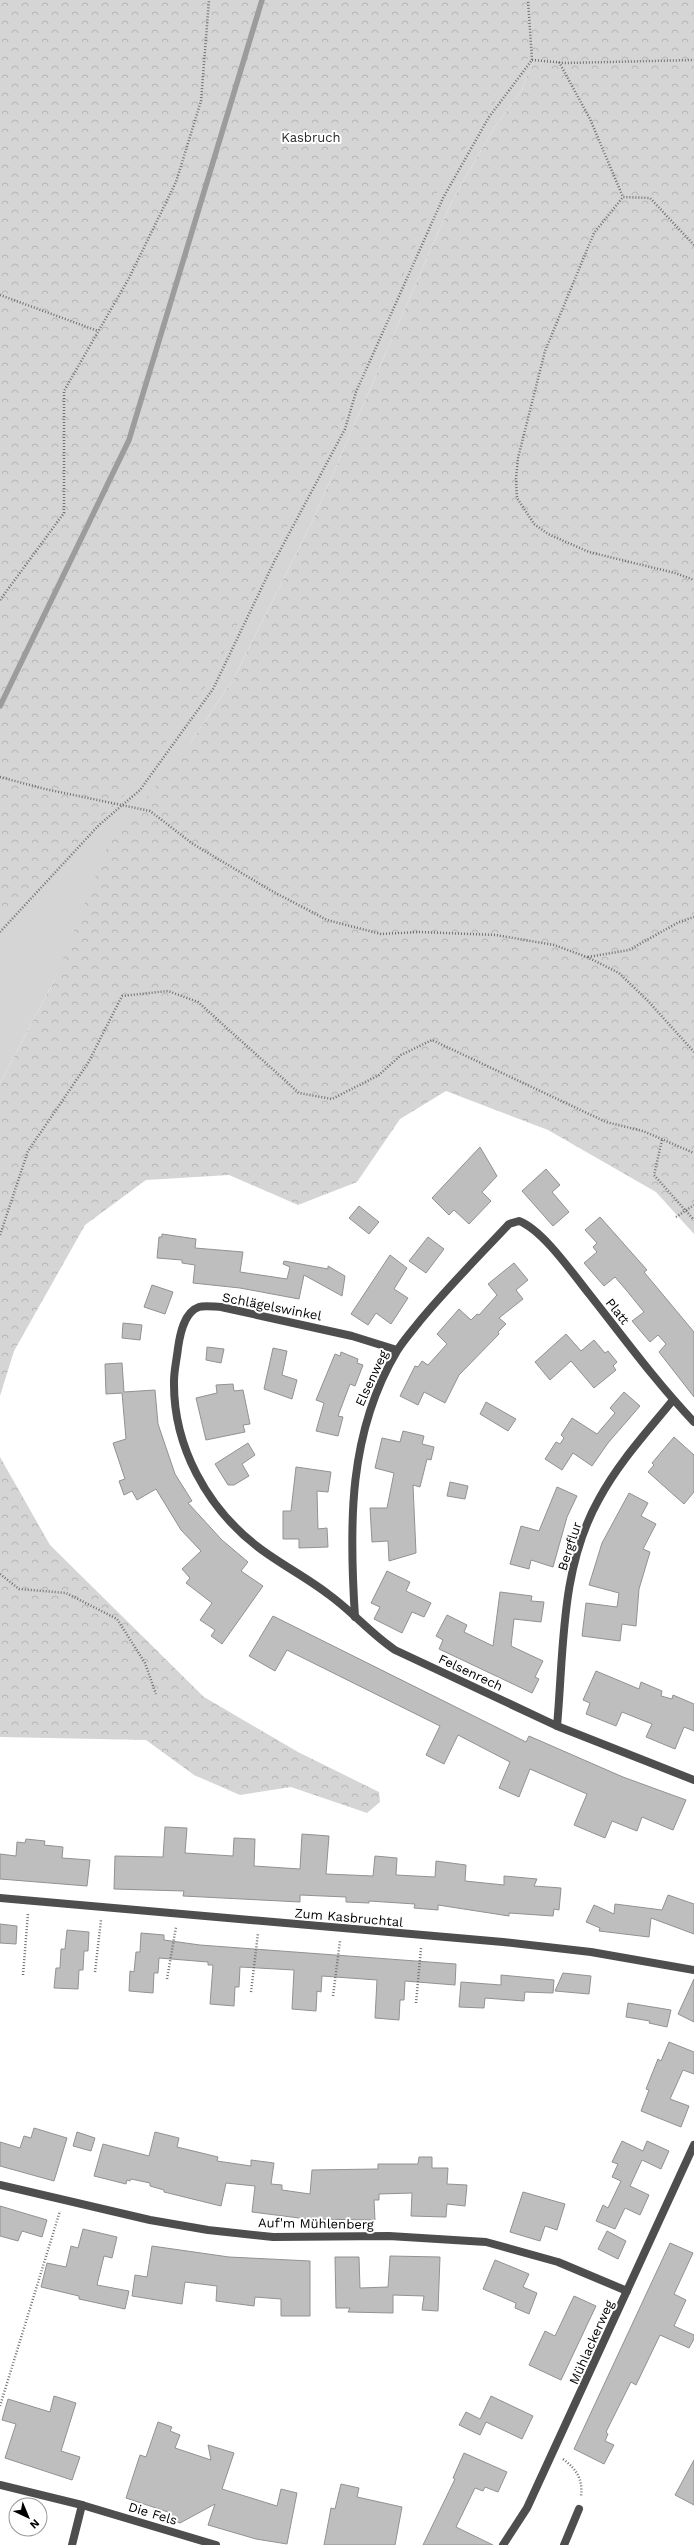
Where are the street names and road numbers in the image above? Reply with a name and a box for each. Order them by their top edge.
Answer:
street label: Schlägelswinkel [221,1290,323,1323]
street label: Platt [603,1295,633,1328]
street label: Elsenweg [352,1348,391,1408]
street label: Bergflur [555,1520,584,1572]
street label: Felsenrech [436,1651,505,1694]
street label: Zum Kasbruchtal [294,1905,404,1930]
street label: Auf'm Mühlenberg [258,2215,374,2232]
street label: Mühlackerweg [566,2298,617,2387]
street label: Die Fels [127,2499,179,2528]

